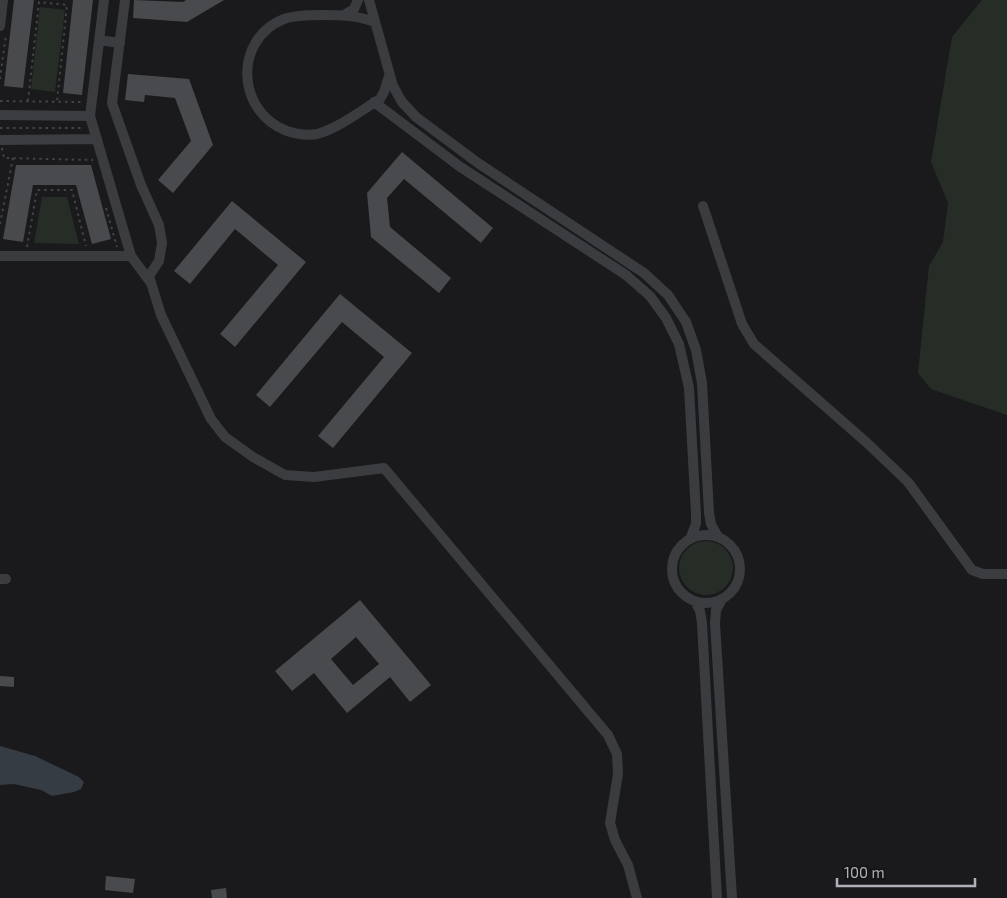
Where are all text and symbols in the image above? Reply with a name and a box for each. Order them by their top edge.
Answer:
scale bar [837,856,974,888]
text: 100 m [844,863,885,881]

